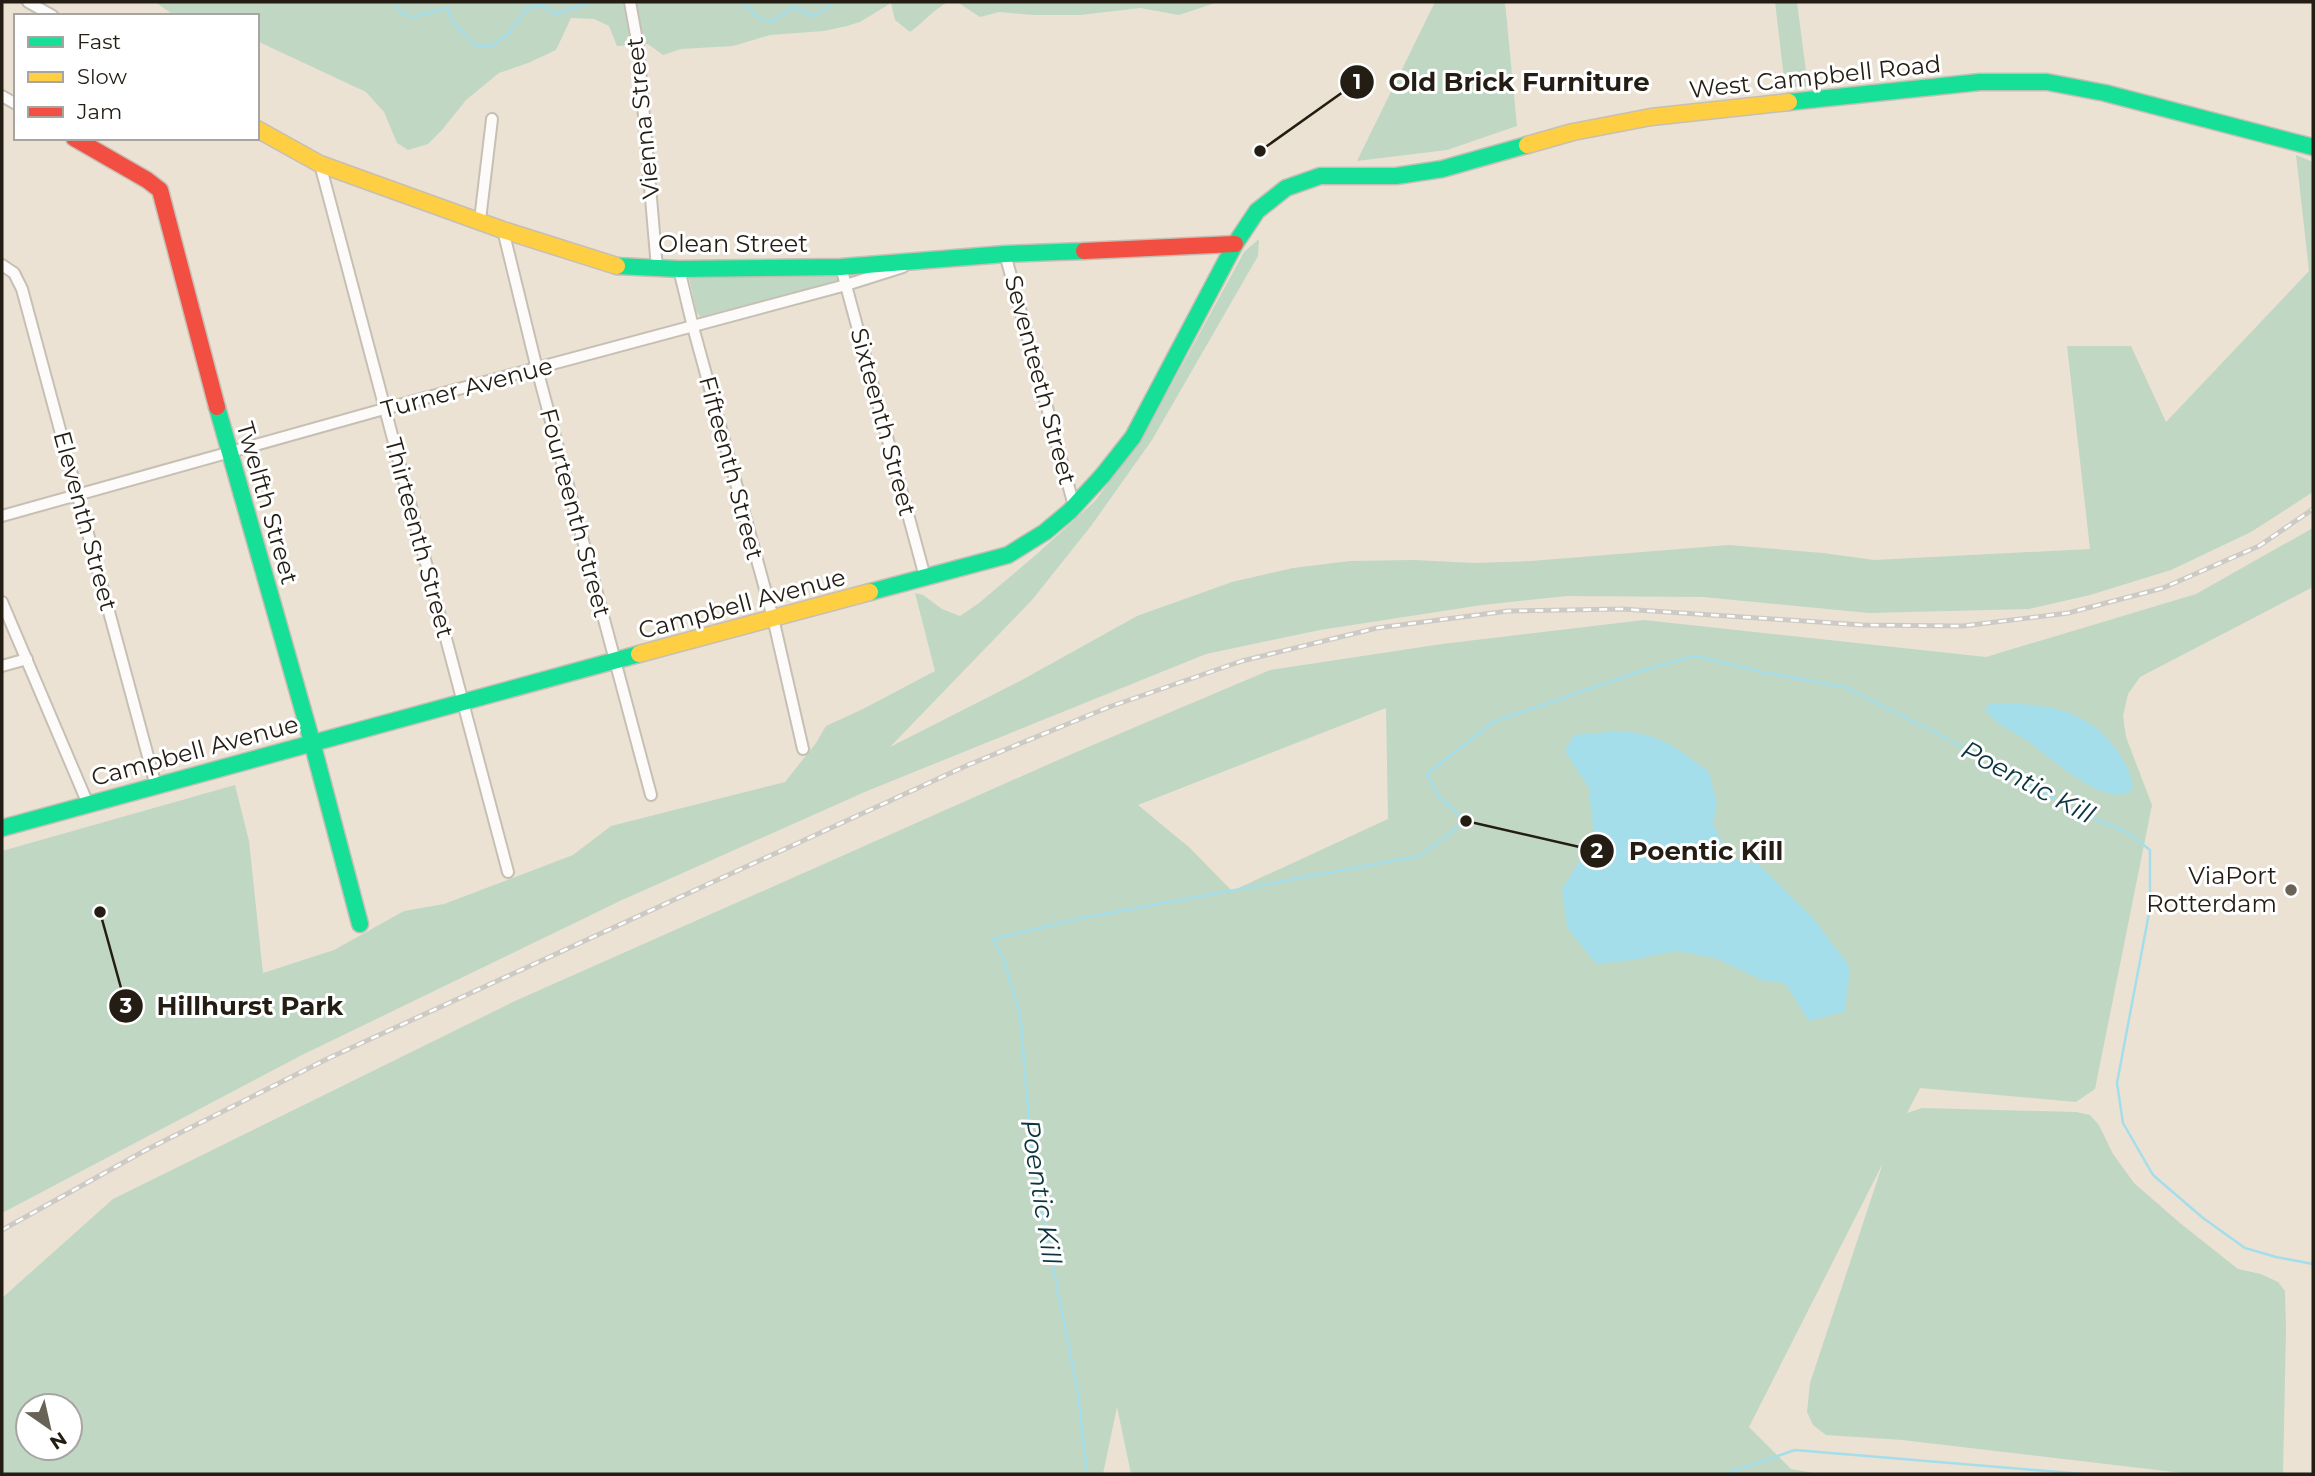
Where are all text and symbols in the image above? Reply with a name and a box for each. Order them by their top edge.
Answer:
legend [14,14,259,140]
text: Fast [77,29,121,54]
street label: Vienna Street [620,35,665,200]
street label: West Campbell Road [1688,49,1942,104]
callout: Old Brick Furniture [1339,59,1664,106]
text: Slow [77,64,127,89]
text: Old Brick Furniture [1388,66,1650,98]
text: 1 [1353,69,1361,94]
text: Jam [76,99,122,124]
street label: Olean Street [658,229,808,258]
street label: Seventeeth Street [999,272,1082,488]
street label: Sixteenth Street [844,325,923,519]
street label: Turner Avenue [378,351,556,424]
street label: Fifteenth Street [693,373,770,563]
street label: Fourteenth Street [534,405,617,621]
street label: Twelfth Street [230,418,305,588]
street label: Eleventh Street [48,428,123,614]
street label: Thirteenth Street [379,435,460,641]
street label: Campbell Avenue [635,562,849,645]
street label: Campbell Avenue [88,709,302,792]
water label: Poentic Kill [1956,734,2100,830]
callout: Poentic Kill [1580,827,1798,874]
text: Poentic Kill [1629,835,1783,867]
text: 2 [1591,838,1603,863]
place label: ViaPort Rotterdam [2146,861,2277,918]
marker: ViaPort Rotterdam [2283,882,2299,898]
callout: Hillhurst Park [108,982,358,1029]
text: Hillhurst Park [157,990,344,1022]
text: 3 [119,993,132,1018]
water label: Poentic Kill [1014,1117,1068,1267]
north arrow [14,1392,84,1462]
text: N [45,1427,71,1455]

